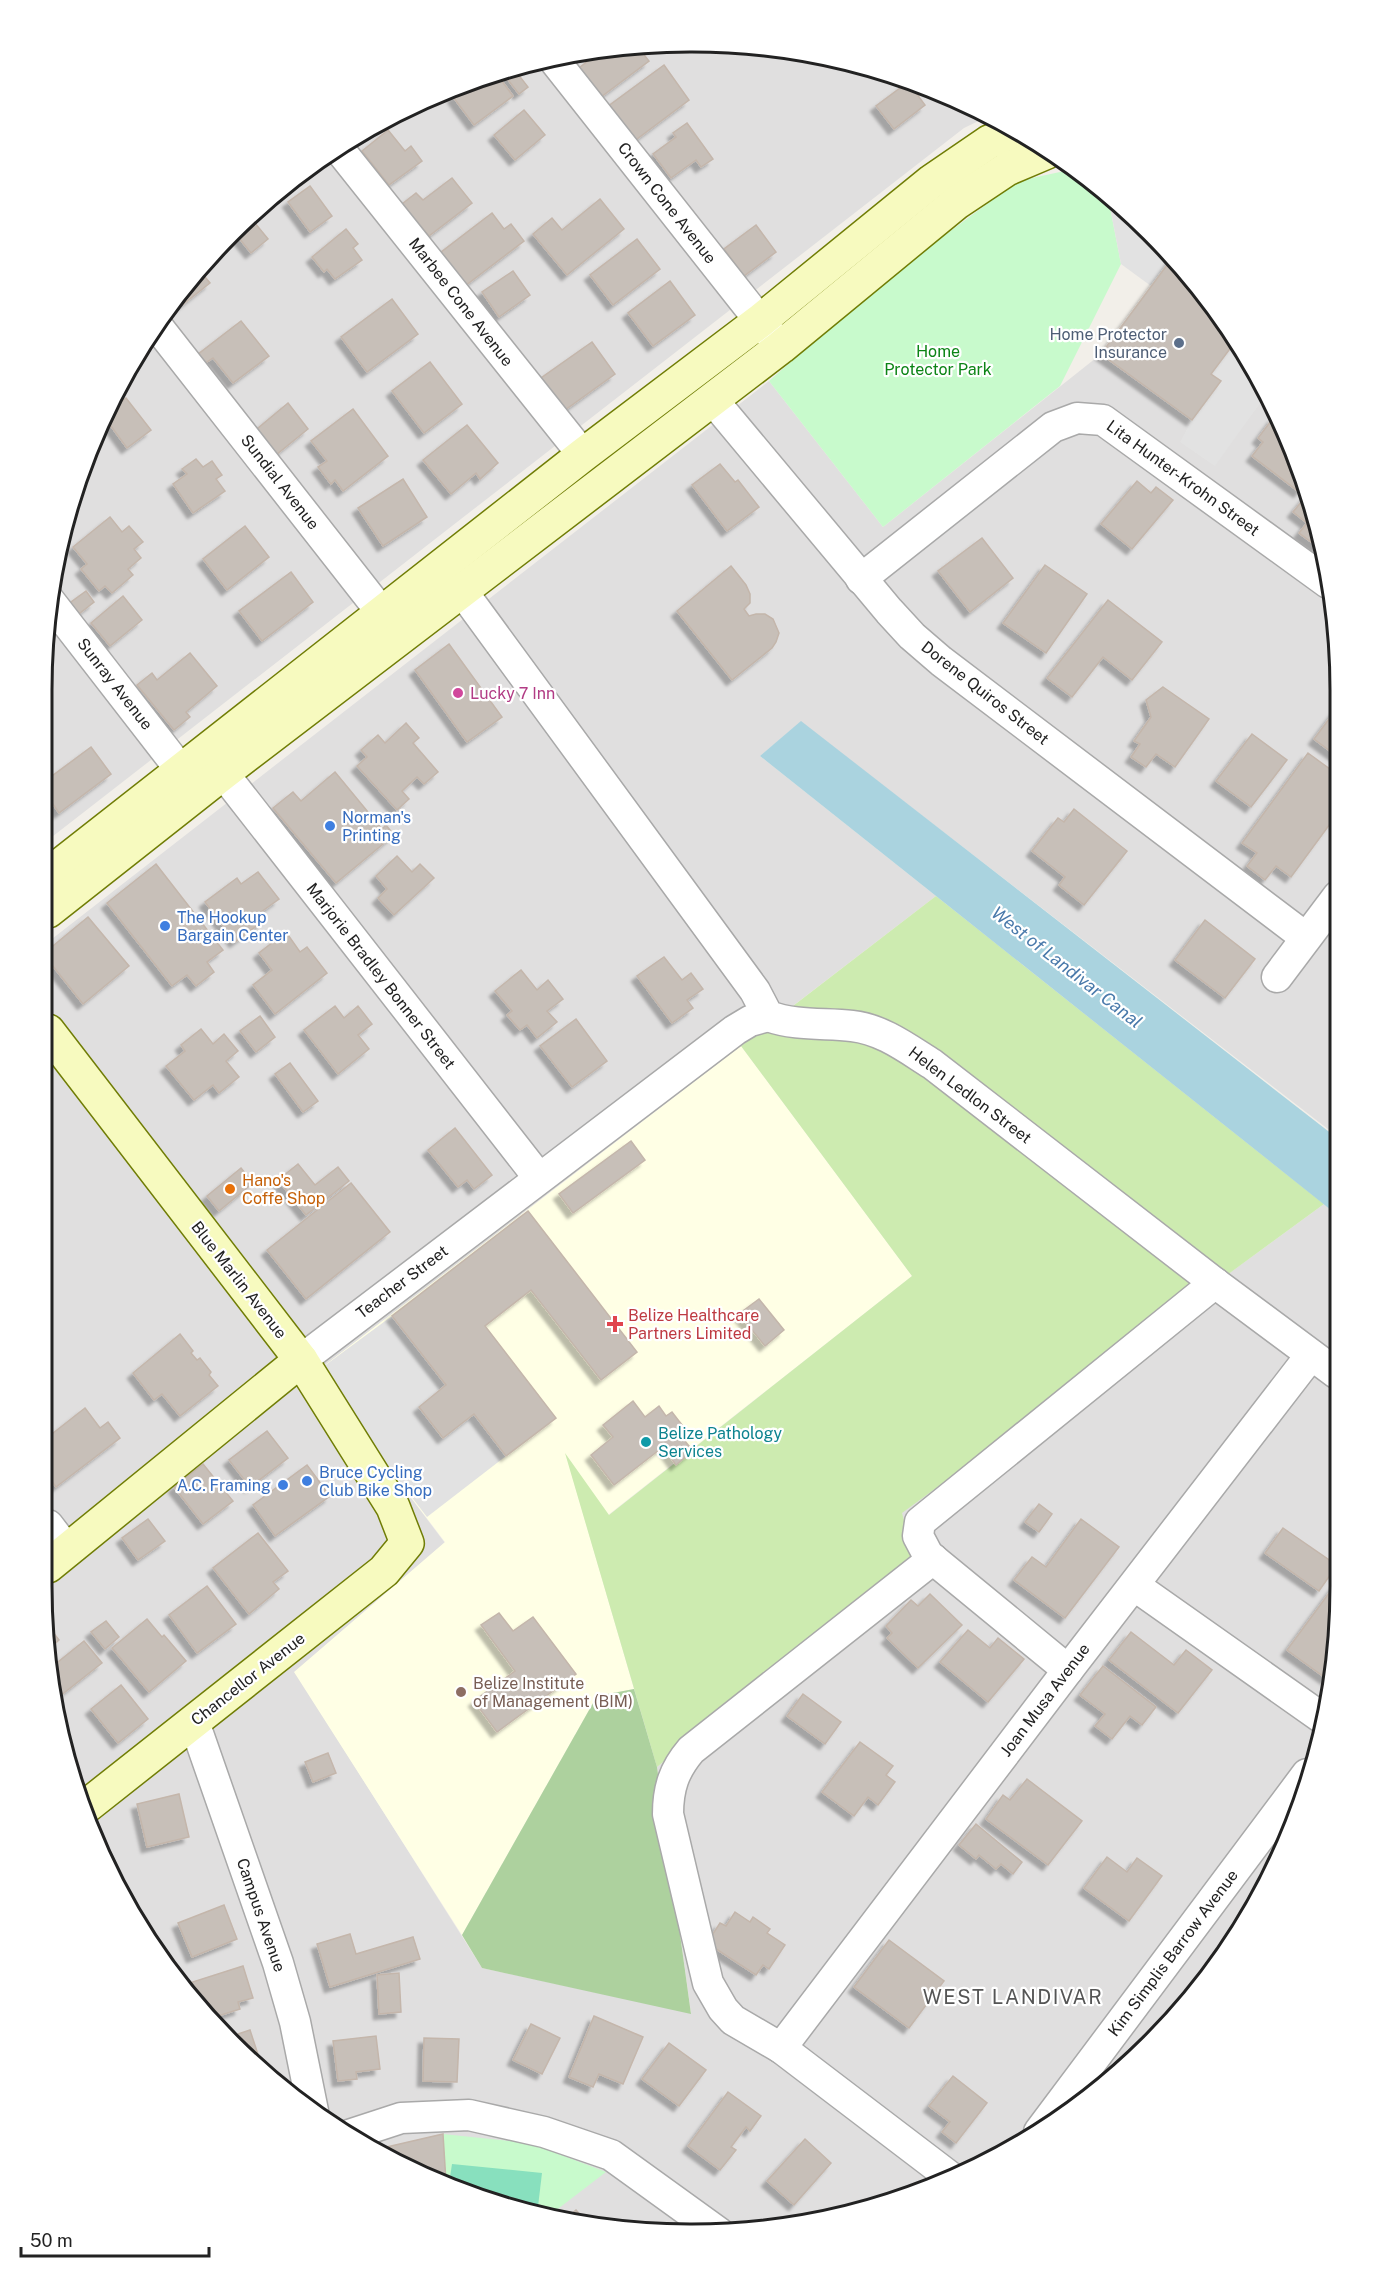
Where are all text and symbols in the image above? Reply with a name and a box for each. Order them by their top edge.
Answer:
street label: Crown Cone Avenue [614,139,720,267]
street label: Marbee Cone Avenue [405,234,517,370]
place label: Home Protector Insurance [1049,325,1167,362]
marker: Home Protector Insurance [1172,336,1186,350]
park label: Home Protector Park [884,342,992,379]
street label: Lita Hunter-Krohn Street [1103,416,1263,540]
street label: Sundial Avenue [237,431,323,533]
street label: Sunray Avenue [73,634,157,734]
street label: Dorene Quiros Street [917,637,1053,749]
place label: Lucky 7 Inn [470,684,555,703]
marker: Lucky 7 Inn [451,686,465,700]
place label: Norman's Printing [342,808,411,845]
marker: Norman's Printing [323,819,337,833]
street label: Marjorie Bradley Bonner Street [302,879,460,1073]
water label: West of Landivar Canal [988,902,1146,1032]
place label: The Hookup Bargain Center [177,908,289,945]
marker: The Hookup Bargain Center [158,919,172,933]
street label: Helen Ledlon Street [905,1043,1035,1147]
place label: Hano's Coffe Shop [242,1171,325,1208]
marker: Hano's Coffe Shop [223,1182,237,1196]
street label: Blue Marlin Avenue [187,1218,291,1342]
street label: Teacher Street [352,1241,452,1323]
place label: Belize Healthcare Partners Limited [628,1306,759,1343]
marker: Belize Healthcare Partners Limited [606,1315,624,1333]
place label: Belize Pathology Services [658,1424,782,1461]
marker: Belize Pathology Services [639,1435,653,1449]
place label: Bruce Cycling Club Bike Shop [319,1463,432,1500]
marker: Bruce Cycling Club Bike Shop [300,1474,314,1488]
place label: A.C. Framing [177,1476,271,1495]
marker: A.C. Framing [276,1478,290,1492]
street label: Chancellor Avenue [187,1629,309,1729]
street label: Joan Musa Avenue [996,1640,1094,1760]
place label: Belize Institute of Management (BIM) [473,1674,633,1711]
marker: Belize Institute of Management (BIM) [454,1685,468,1699]
street label: Campus Avenue [233,1856,289,1974]
street label: Kim Simplis Barrow Avenue [1104,1866,1242,2040]
district label: WEST LANDIVAR [923,1985,1103,2009]
scale bar [21,2220,208,2258]
text: 50 m [30,2230,73,2251]

